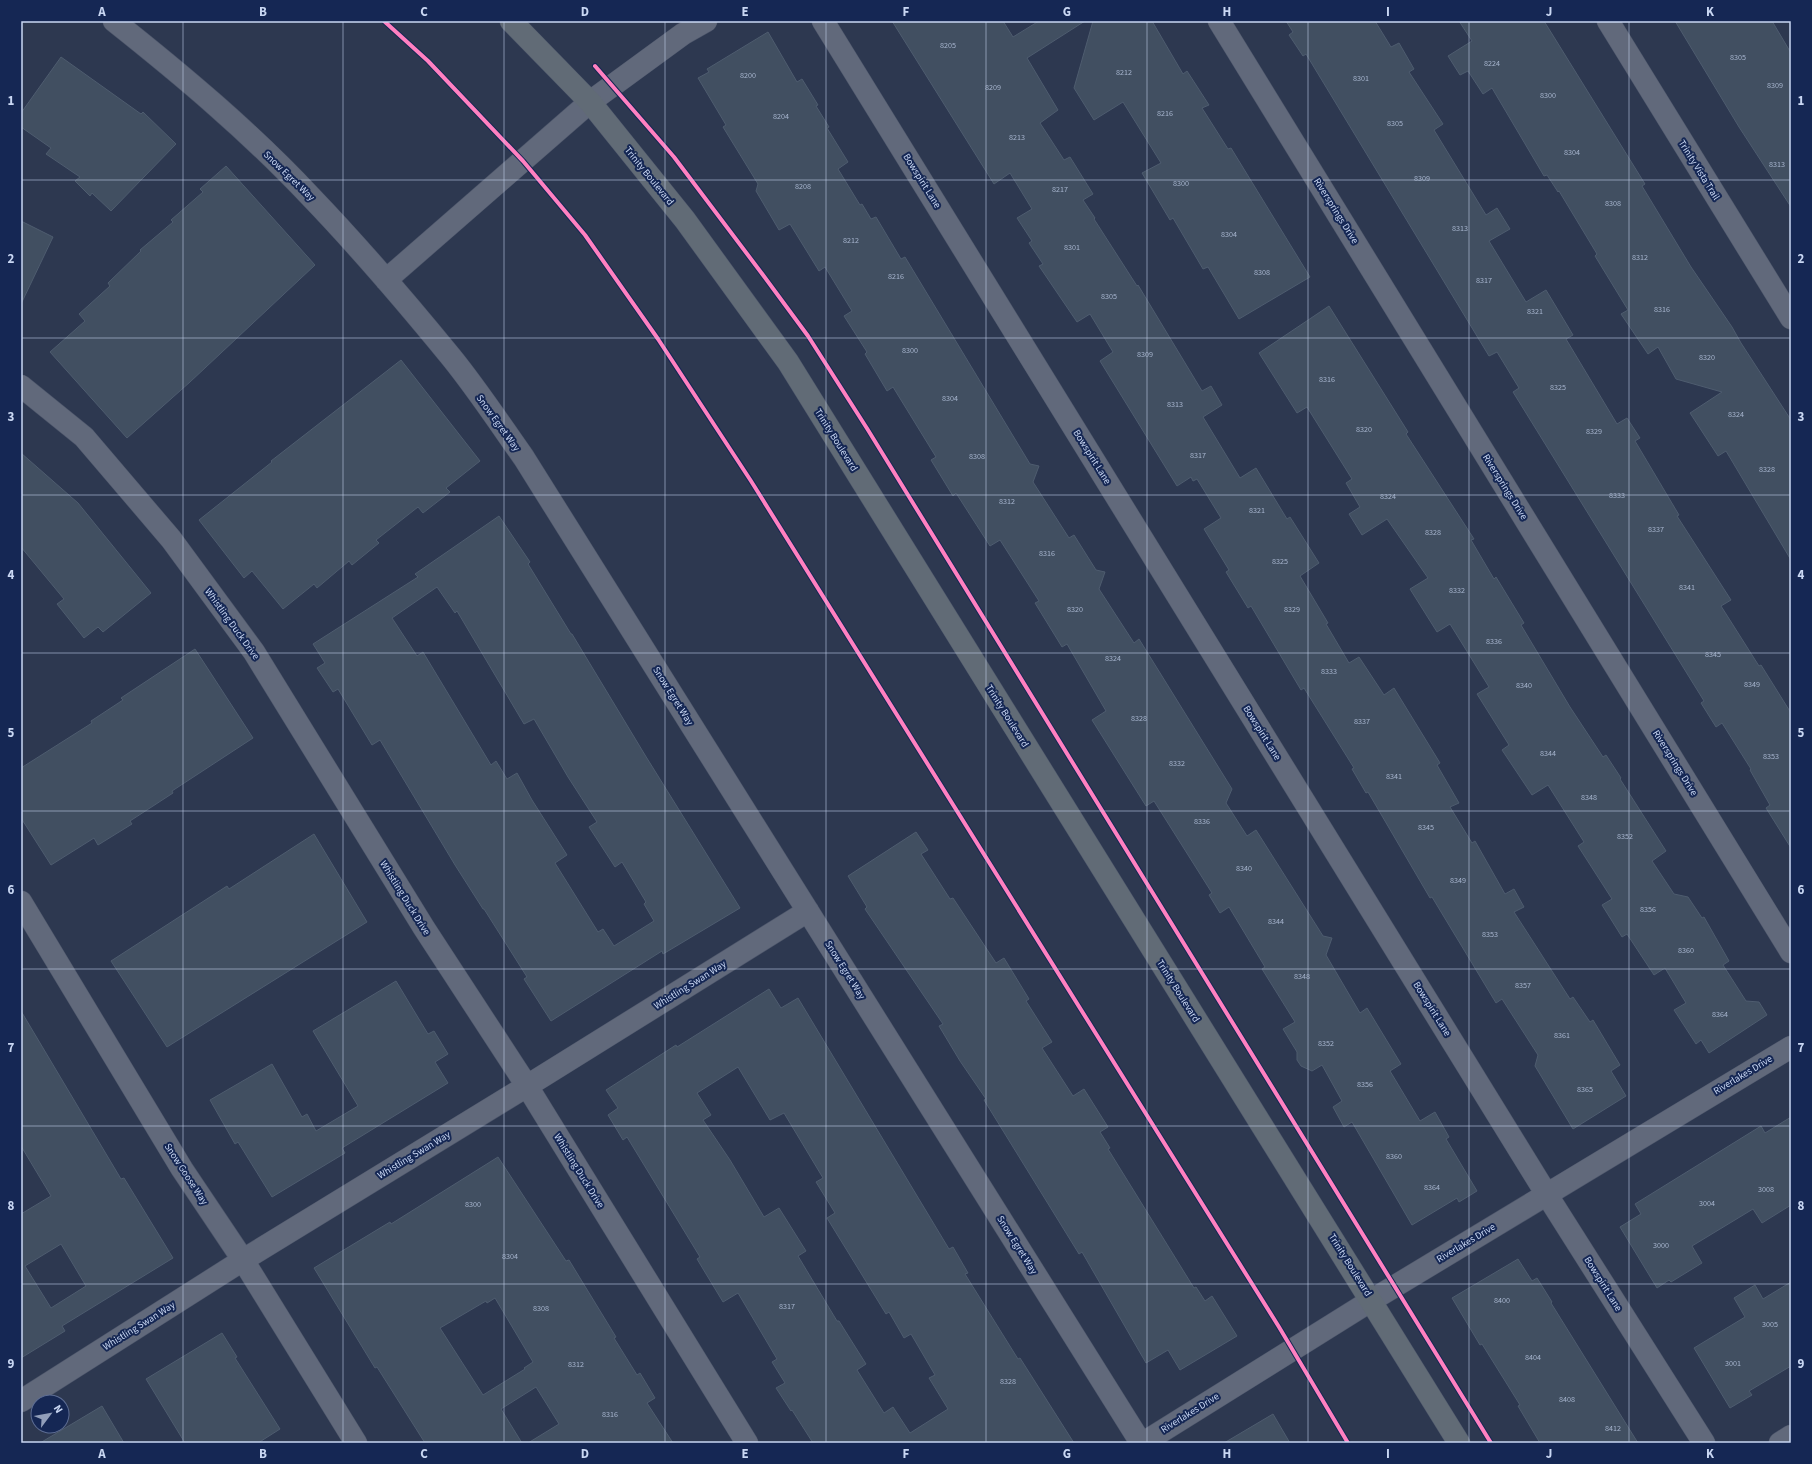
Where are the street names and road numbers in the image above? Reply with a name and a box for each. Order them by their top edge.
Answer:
street label: Trinity Vista Trail [1675,137,1723,203]
street label: Trinity Boulevard [621,144,677,208]
street label: Snow Egret Way [260,148,318,204]
street label: Bowspirit Lane [900,151,944,211]
street label: Riversprings Drive [1310,175,1362,247]
street label: Snow Egret Way [473,392,523,454]
street label: Trinity Boulevard [811,406,861,474]
street label: Bowspirit Lane [1070,427,1114,487]
street label: Riversprings Drive [1479,451,1531,523]
street label: Whistling Duck Drive [201,585,263,663]
street label: Snow Egret Way [649,664,697,728]
street label: Trinity Boulevard [982,682,1032,750]
street label: Bowspirit Lane [1240,703,1284,763]
street label: Riversprings Drive [1649,727,1701,799]
street label: Whistling Duck Drive [376,858,434,938]
street label: Snow Egret Way [821,938,869,1002]
street label: Whistling Swan Way [651,957,729,1013]
street label: Trinity Boulevard [1153,957,1203,1025]
street label: Bowspirit Lane [1410,979,1454,1039]
street label: Riverlakes Drive [1711,1052,1775,1098]
street label: Whistling Swan Way [375,1127,453,1182]
street label: Whistling Duck Drive [550,1131,608,1211]
street label: Snow Goose Way [161,1140,211,1208]
street label: Snow Egret Way [993,1213,1041,1277]
street label: Riverlakes Drive [1434,1220,1498,1266]
street label: Trinity Boulevard [1325,1231,1375,1299]
street label: Bowspirit Lane [1581,1254,1625,1314]
street label: Whistling Swan Way [100,1298,178,1354]
street label: Riverlakes Drive [1158,1389,1222,1437]

